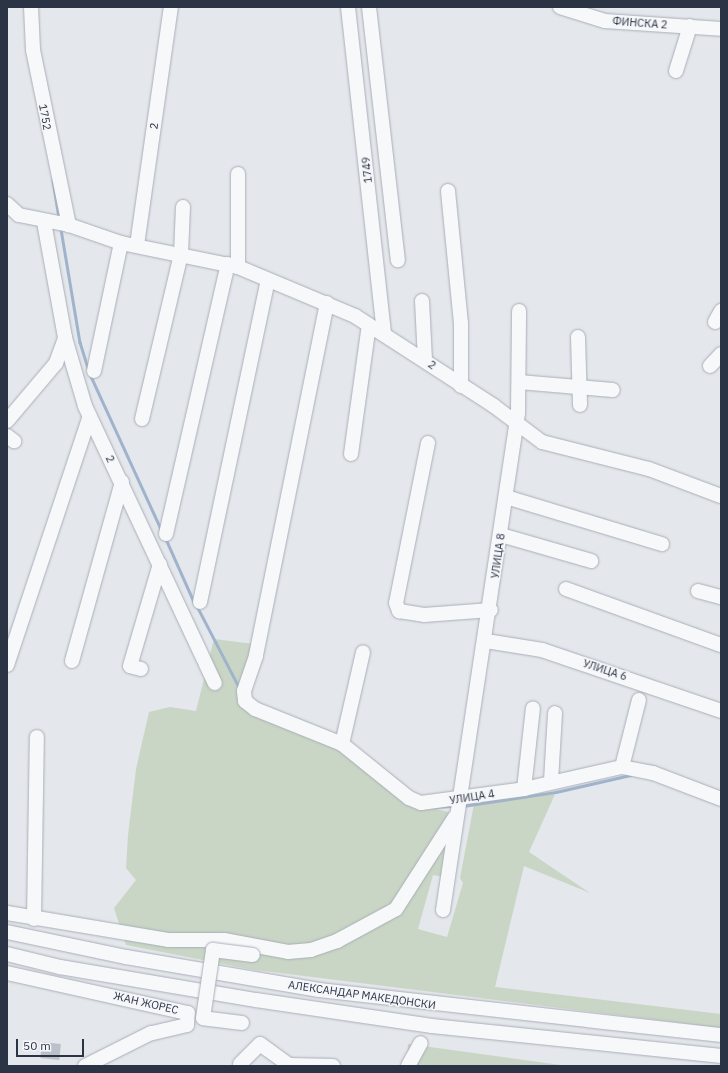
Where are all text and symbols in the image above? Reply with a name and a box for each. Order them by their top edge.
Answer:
street label: ФИНСКА 2 [612,14,668,32]
street label: 1752 [36,103,54,131]
street label: 2 [147,122,161,130]
street label: 1749 [359,156,375,184]
street label: 2 [425,358,439,372]
street label: 2 [103,453,117,465]
street label: УЛИЦА 8 [488,533,508,579]
street label: УЛИЦА 6 [581,657,629,683]
street label: УЛИЦА 4 [448,787,496,807]
street label: АЛЕКСАНДАР МАКЕДОНСКИ [287,978,437,1012]
street label: ЖАН ЖОРЕС [112,989,180,1017]
scale bar [18,1031,86,1057]
text: 50 m [23,1038,51,1053]

